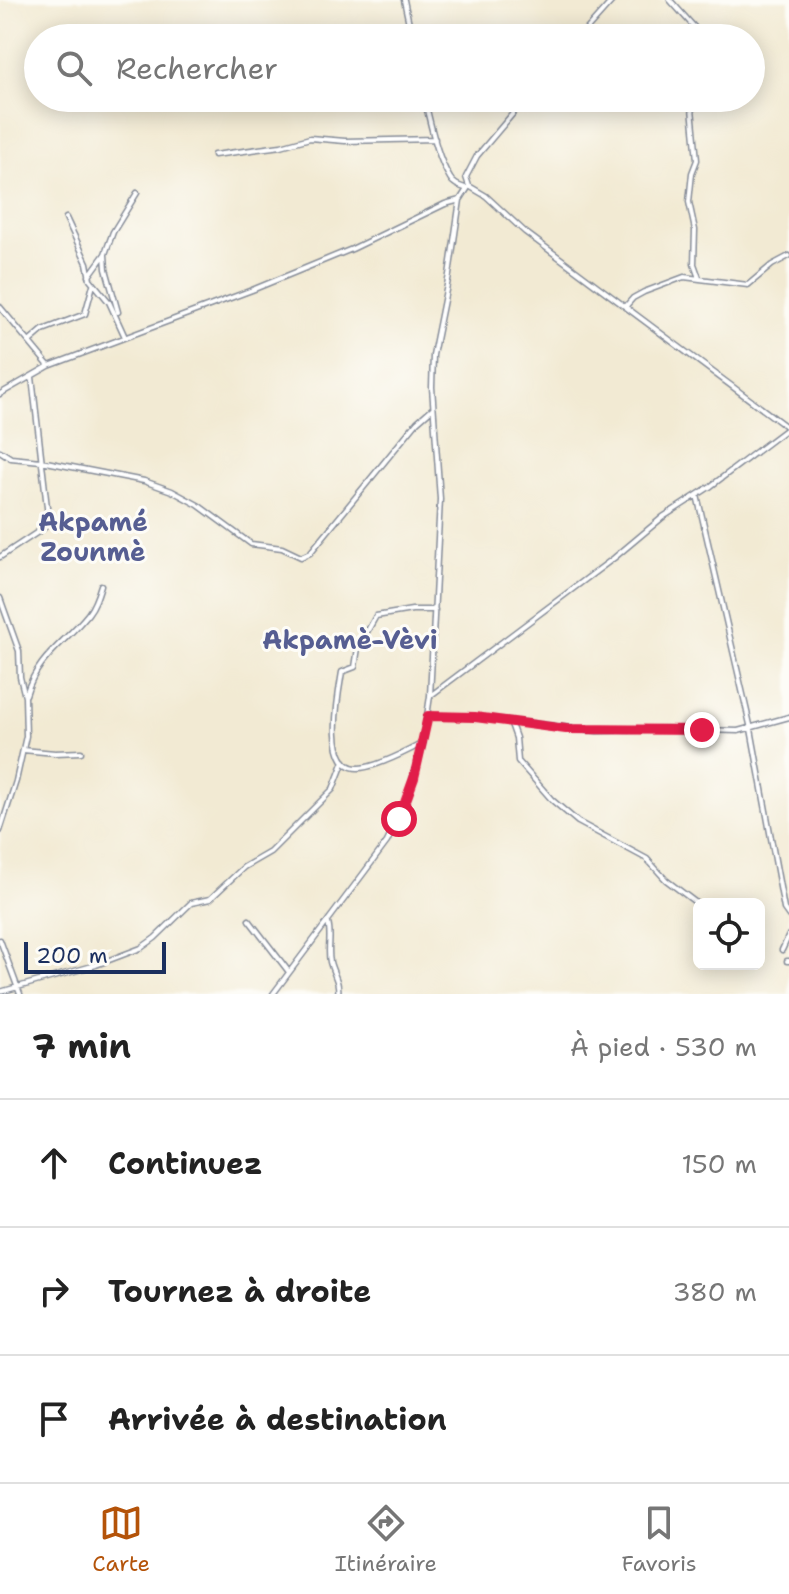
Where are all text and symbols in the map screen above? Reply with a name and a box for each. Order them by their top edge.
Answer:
search box [24,24,765,112]
icon: search [52,46,96,90]
text: Rechercher [116,48,278,89]
district label: Akpamé Zounmè [38,504,148,569]
district label: Akpamè-Vèvi [262,622,438,657]
route end [684,712,720,748]
route start [381,801,417,837]
map controls [693,898,765,970]
button: locate [693,898,765,970]
scale bar [24,938,166,974]
text: 200 m [36,941,108,970]
text: 7 min [32,1023,131,1069]
text: À pied · 530 m [570,1029,757,1064]
icon: ahead [32,1141,76,1185]
text: Continuez [108,1143,263,1184]
text: 150 m [681,1146,757,1181]
icon: right [32,1269,76,1313]
text: Tournez à droite [108,1271,371,1312]
text: 380 m [672,1274,757,1309]
icon: arrive [32,1397,76,1441]
text: Arrivée à destination [108,1399,447,1440]
tab: Carte [92,1501,150,1578]
tab: Itinéraire [335,1501,437,1578]
tab: Favoris [622,1501,697,1578]

